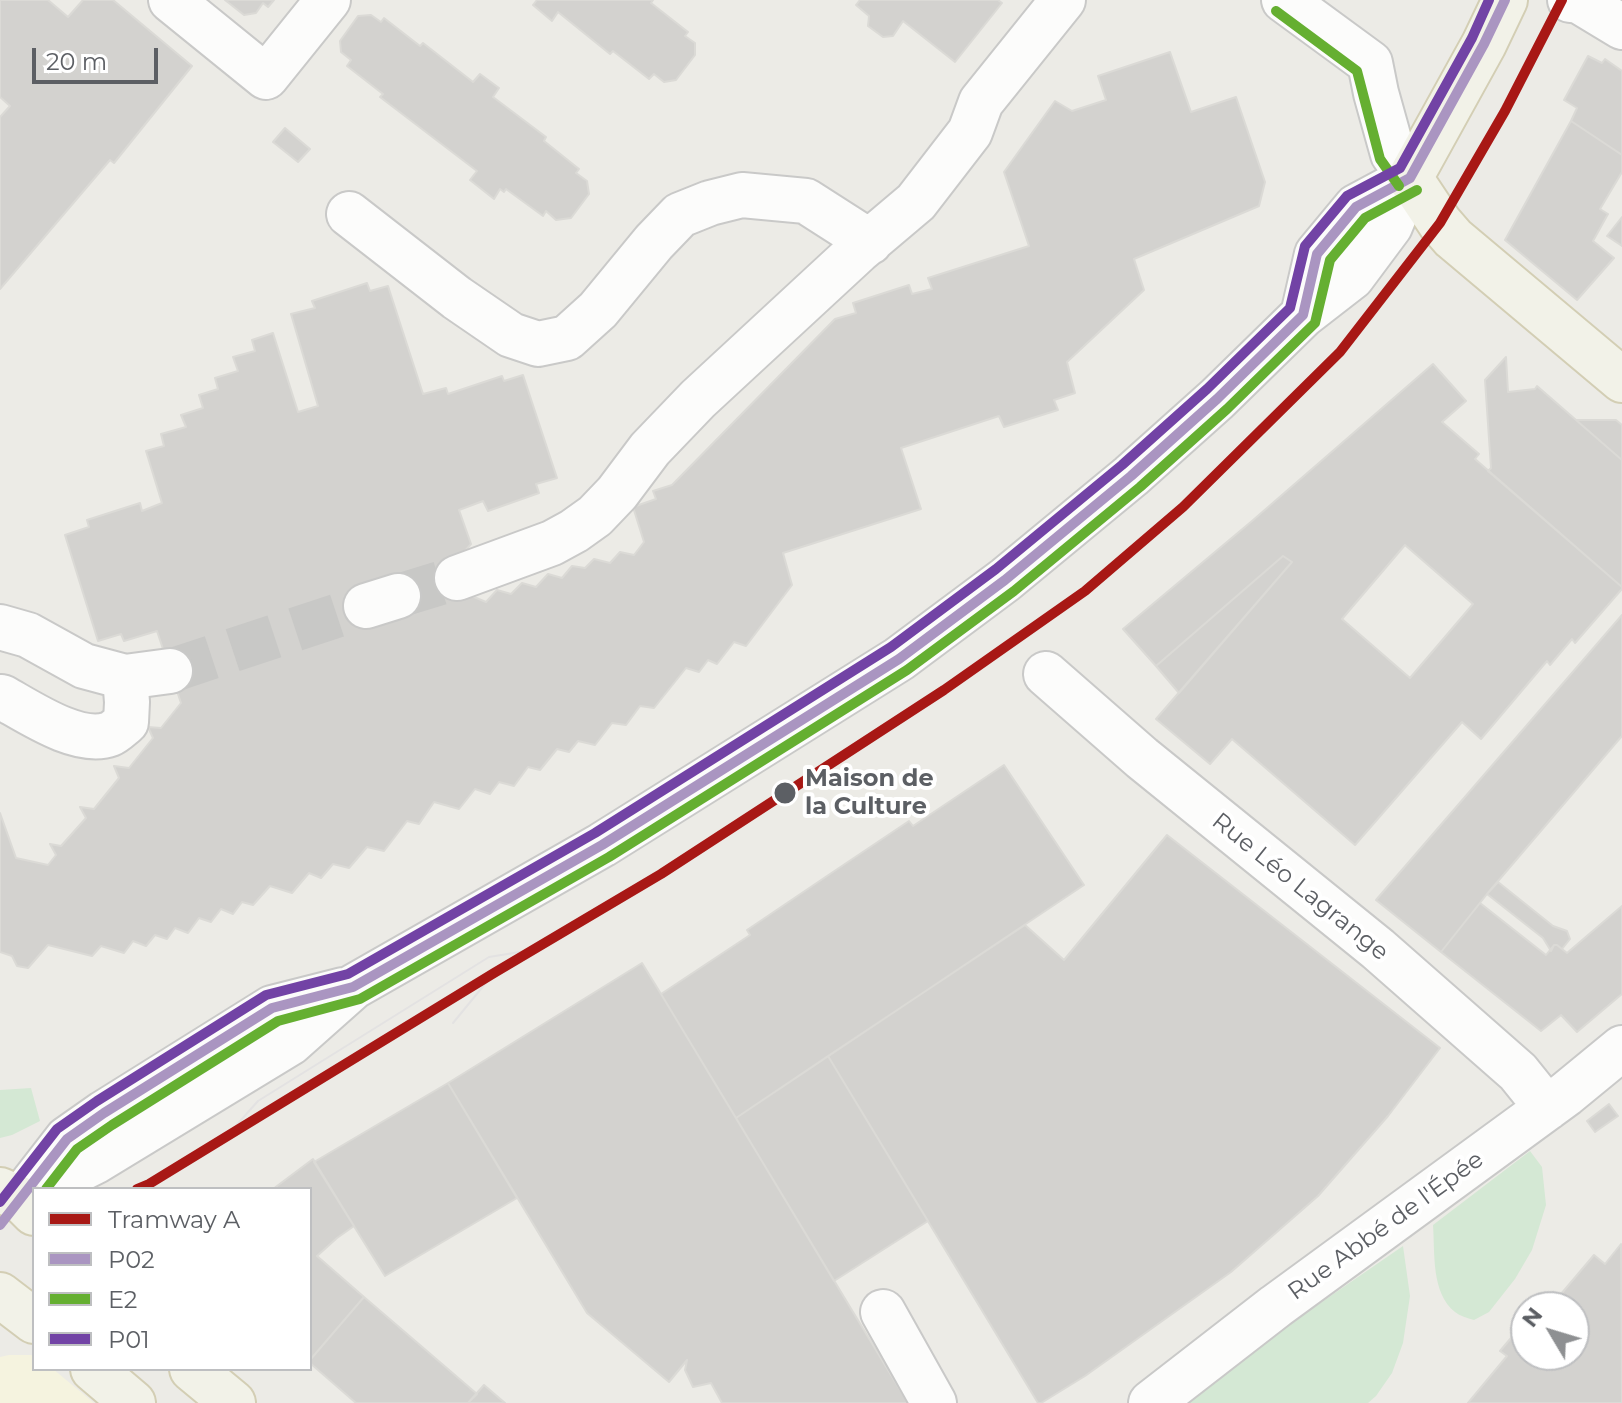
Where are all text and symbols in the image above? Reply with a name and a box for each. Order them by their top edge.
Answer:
scale bar [36,32,162,82]
text: 20 m [46,47,107,76]
place label: Maison de la Culture [805,765,934,821]
marker: Maison de la Culture [772,780,798,806]
street label: Rue Léo Lagrange [1206,807,1394,967]
street label: Rue Abbé de l'Épée [1283,1145,1489,1307]
legend [32,1187,312,1371]
text: Tramway A [108,1205,240,1234]
text: P02 [108,1245,155,1274]
text: E2 [108,1285,138,1314]
north arrow [1510,1291,1590,1371]
text: N [1516,1302,1548,1332]
text: P01 [108,1325,150,1354]

